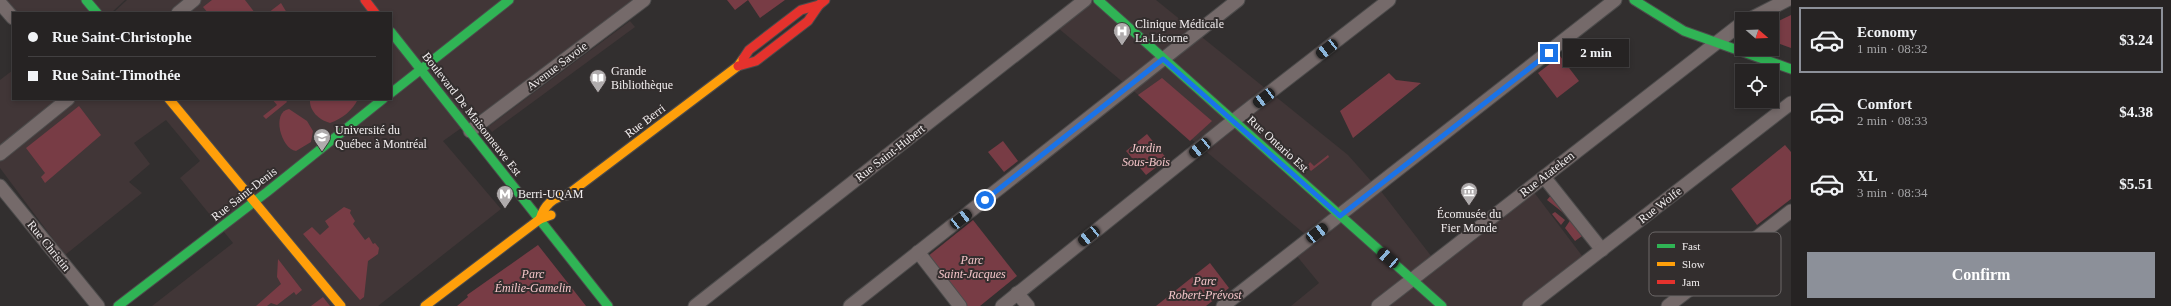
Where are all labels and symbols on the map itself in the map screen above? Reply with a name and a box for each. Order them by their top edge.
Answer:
north arrow [1735,12,1779,56]
place label: Clinique Médicale La Licorne [1135,17,1224,45]
hospital icon: Clinique Médicale La Licorne [1112,21,1132,46]
car [1314,37,1340,61]
street label: Avenue Savoie [524,39,590,93]
callout: 2 min [1563,39,1629,67]
route end [1540,44,1558,62]
street label: Boulevard De Maisonneuve Est [419,49,525,179]
place label: Grande Bibliothèque [611,64,673,92]
library icon: Grande Bibliothèque [588,68,608,93]
car [1251,86,1277,110]
street label: Rue Berri [622,101,669,141]
street label: Rue Ontario Est [1245,113,1312,176]
street label: Rue Saint-Hubert [852,121,928,184]
place label: Université du Québec à Montréal [335,123,428,151]
school or university icon: Université du Québec à Montréal [312,127,332,152]
car [1187,136,1213,160]
park label: Jardin Sous-Bois [1122,141,1170,169]
street label: Rue Atateken [1517,148,1577,200]
street label: Rue Saint-Denis [209,164,280,224]
museum icon: Écomusée du Fier Monde [1459,181,1479,206]
metro station icon: Berri-UQAM [495,184,515,209]
street label: Rue Wolfe [1636,184,1684,226]
place label: Berri-UQAM [518,187,584,201]
route start [976,191,994,209]
car [948,207,974,231]
place label: Écomusée du Fier Monde [1437,207,1501,235]
street label: Rue Christin [24,218,74,274]
car [1304,221,1330,245]
car [1076,224,1102,248]
legend [1649,232,1781,296]
text: Fast [1682,240,1700,252]
car [1375,246,1401,270]
park label: Parc Saint-Jacques [938,253,1006,281]
text: Slow [1682,258,1705,270]
park label: Parc Émilie-Gamelin [494,267,571,295]
park label: Parc Robert-Prévost [1167,274,1242,302]
text: Jam [1682,276,1700,288]

